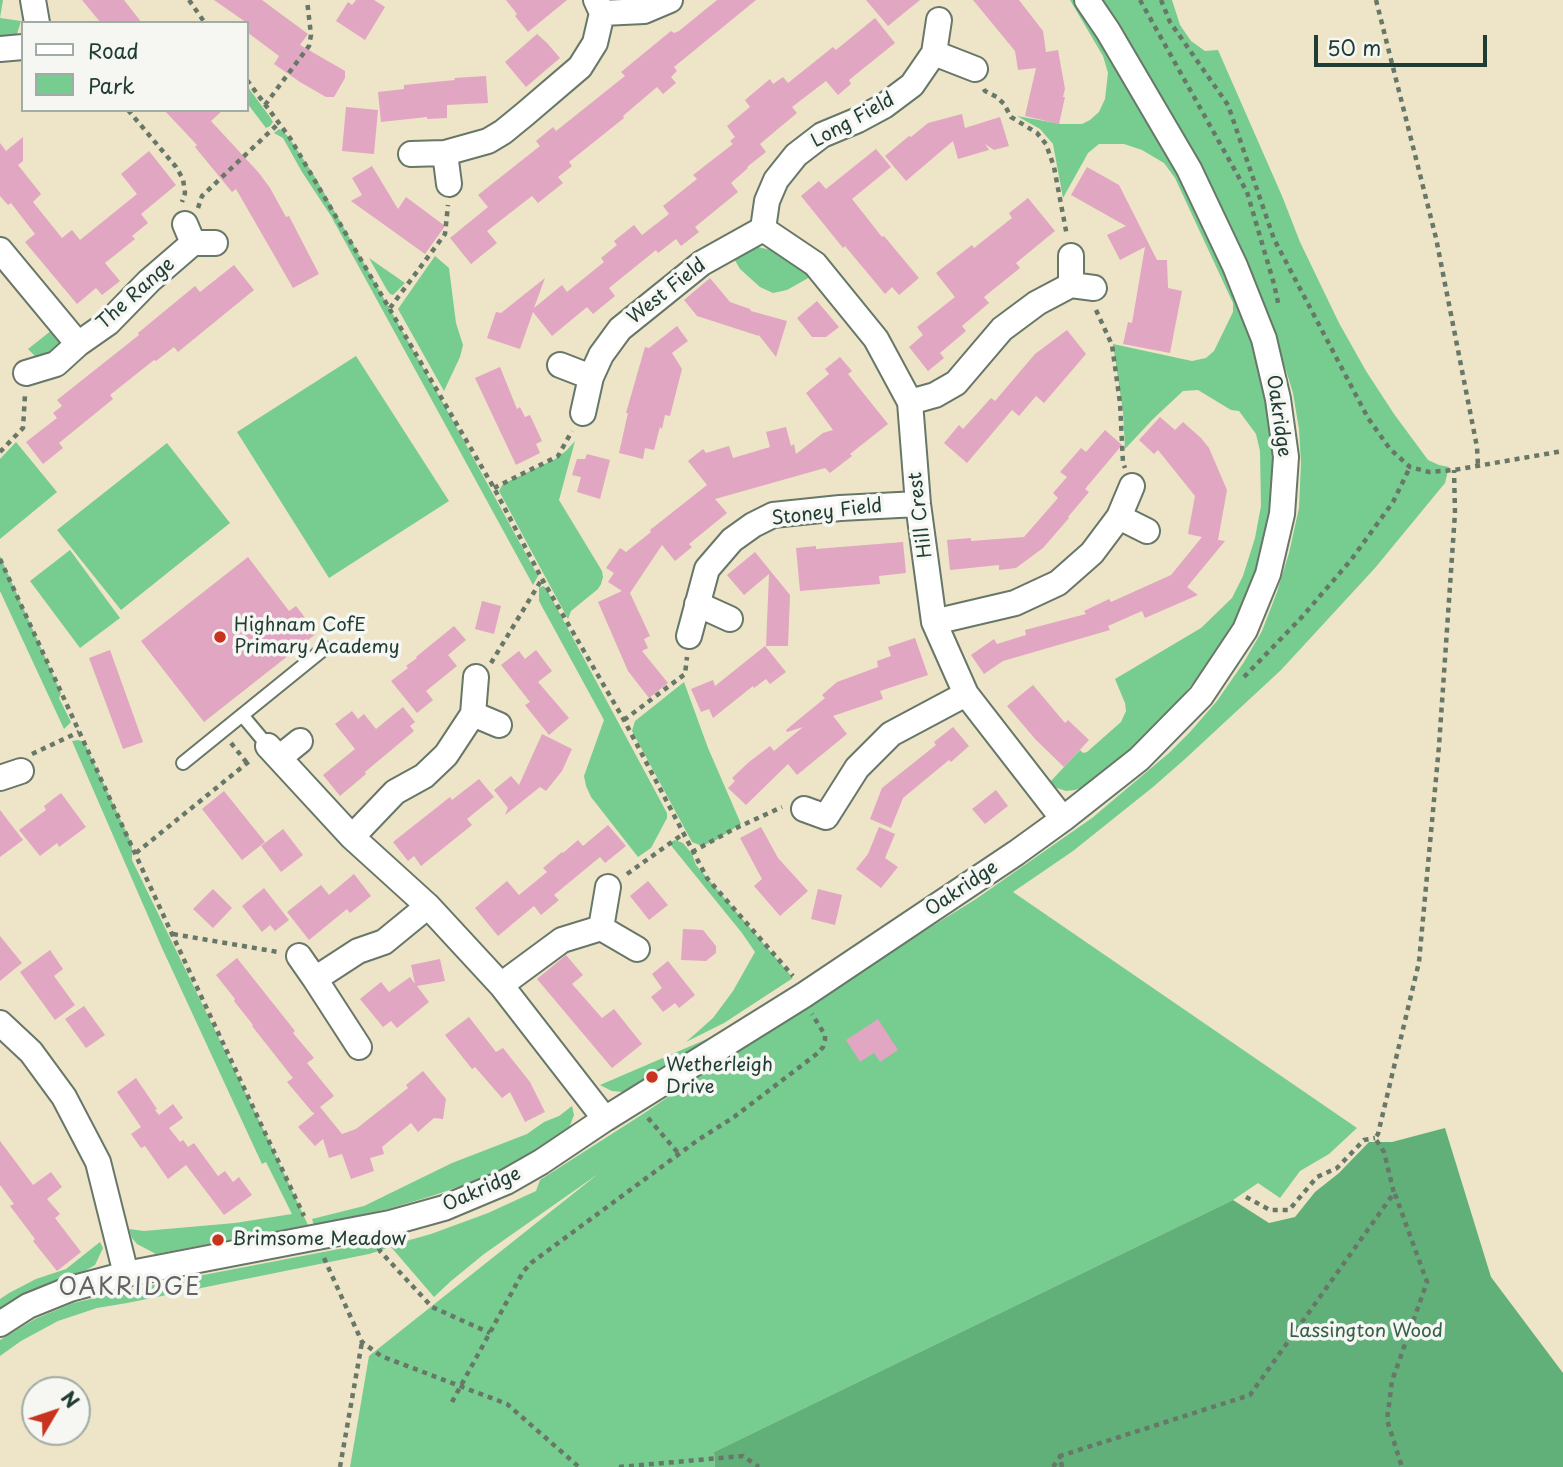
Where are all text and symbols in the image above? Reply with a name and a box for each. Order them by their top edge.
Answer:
legend [21,21,248,112]
scale bar [1318,21,1491,65]
text: 50 m [1327,31,1381,63]
text: Road [88,34,139,66]
text: Park [88,69,135,101]
street label: Long Field [808,89,898,153]
street label: The Range [92,253,180,335]
street label: West Field [623,254,711,330]
street label: Oakridge [1261,373,1295,459]
street label: Hill Crest [904,471,938,559]
street label: Stoney Field [770,495,884,531]
place label: Highnam CofE Primary Academy [234,615,400,659]
marker: Highnam CofE Primary Academy [212,629,228,645]
street label: Oakridge [921,856,1003,922]
place label: Wetherleigh Drive [666,1055,773,1099]
marker: Wetherleigh Drive [644,1069,660,1085]
street label: Oakridge [440,1163,524,1217]
place label: Brimsome Meadow [232,1229,406,1251]
marker: Brimsome Meadow [210,1232,226,1248]
district label: OAKRIDGE [59,1275,201,1303]
park label: Lassington Wood [1289,1321,1443,1343]
north arrow [21,1376,91,1446]
text: N [55,1384,86,1414]

